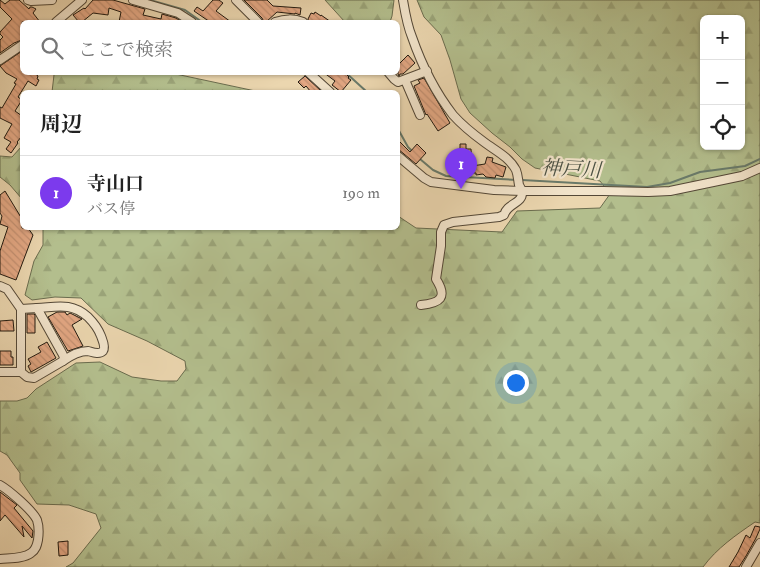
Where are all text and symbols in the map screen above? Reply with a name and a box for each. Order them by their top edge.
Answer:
map controls [700,15,745,150]
button: + [700,15,745,60]
search box [20,20,400,75]
icon: search [38,34,66,62]
text: ここで検索 [78,38,173,62]
button: − [700,60,745,105]
button: locate [700,105,745,150]
text: 周辺 [40,111,82,138]
pin: 1 [445,148,477,189]
water label: 神戸川 [540,155,604,183]
text: 寺山口 [87,172,144,196]
text: 1 [53,183,59,203]
text: 190 m [342,183,380,203]
text: バス停 [87,199,135,219]
your location [503,370,529,396]

